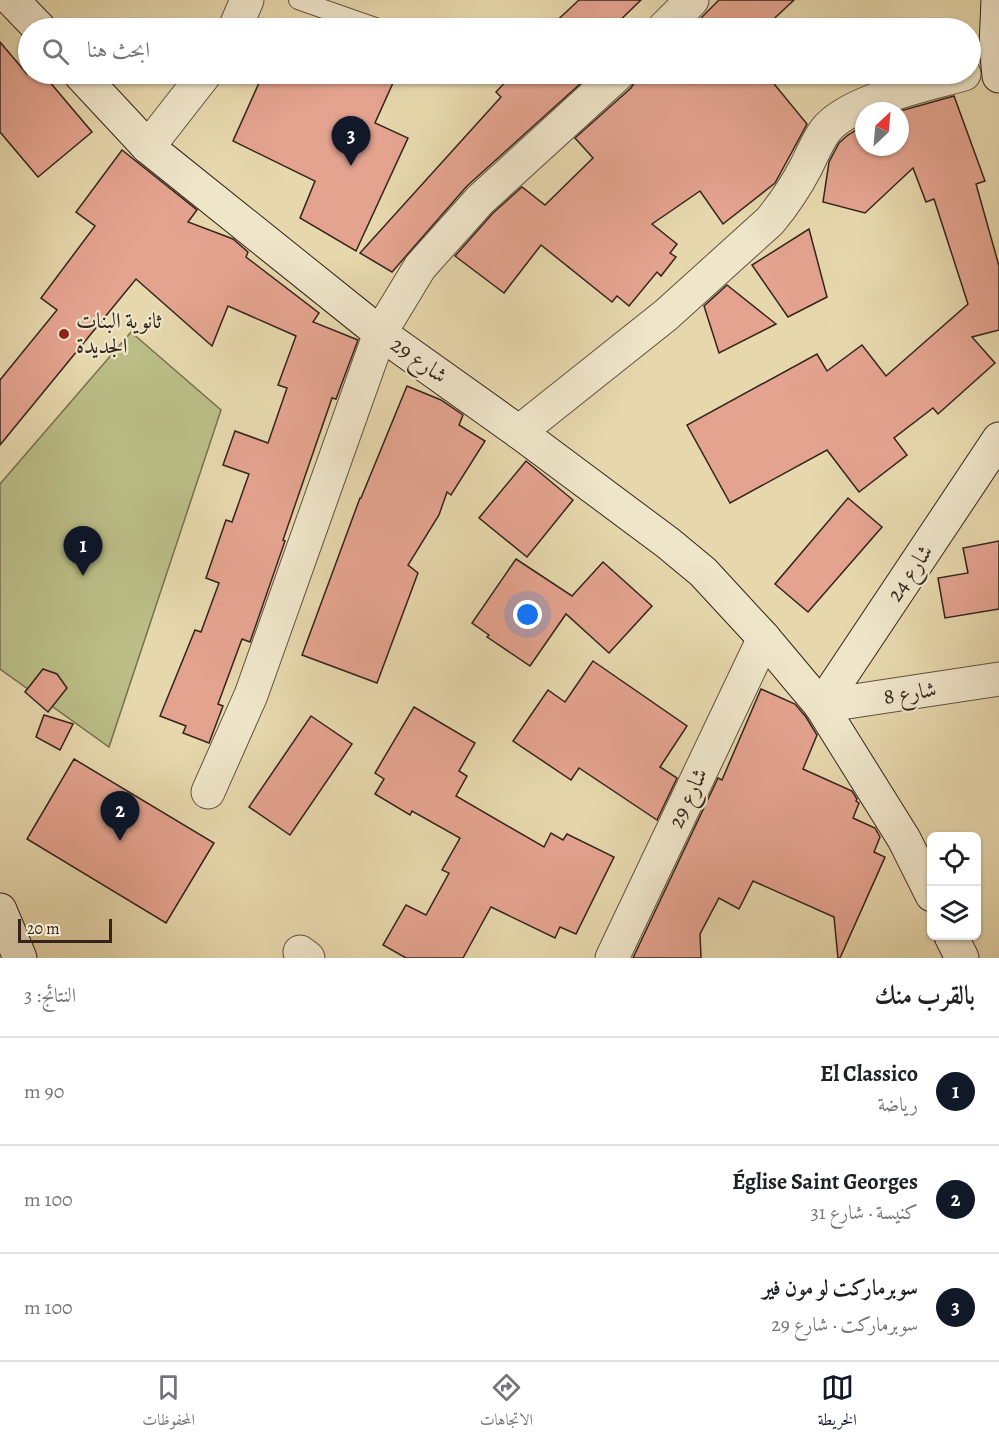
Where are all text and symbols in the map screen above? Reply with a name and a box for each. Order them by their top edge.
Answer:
search box [18,18,981,84]
icon: search [39,35,72,68]
text: ابحث هنا [87,35,150,65]
north arrow [855,102,909,156]
pin: 3 [332,116,370,166]
place label: ثانوية البنات الجديدة [76,306,162,361]
marker: ثانوية البنات الجديدة [57,327,71,341]
street label: شارع 29 [383,330,453,393]
pin: 1 [64,526,103,576]
street label: شارع 24 [880,539,943,609]
your location [513,600,542,629]
street label: شارع 8 [881,674,939,715]
street label: شارع 29 [661,763,718,834]
pin: 2 [100,792,140,841]
map controls [927,832,981,940]
button: locate [927,832,981,886]
button: layers [927,886,981,940]
scale bar [18,916,112,944]
text: 20 m [27,918,60,940]
text: بالقرب منك [874,978,975,1013]
text: النتائج: 3 [24,982,76,1009]
text: El Classico [820,1059,918,1089]
text: 90 m [24,1078,64,1105]
text: 1 [952,1078,959,1105]
text: رياضة [878,1091,918,1118]
text: Église Saint Georges [732,1167,918,1197]
text: 100 m [24,1186,73,1213]
text: 2 [951,1186,960,1213]
text: كنيسة · شارع 31 [810,1199,918,1226]
text: سوبرماركت لو مون فير [762,1273,918,1303]
text: 100 m [24,1294,73,1321]
text: 3 [951,1294,960,1321]
text: سوبرماركت · شارع 29 [771,1311,918,1338]
tab: المحفوظات [142,1371,195,1435]
tab: الاتجاهات [480,1371,533,1435]
tab: الخريطة [818,1371,857,1435]

